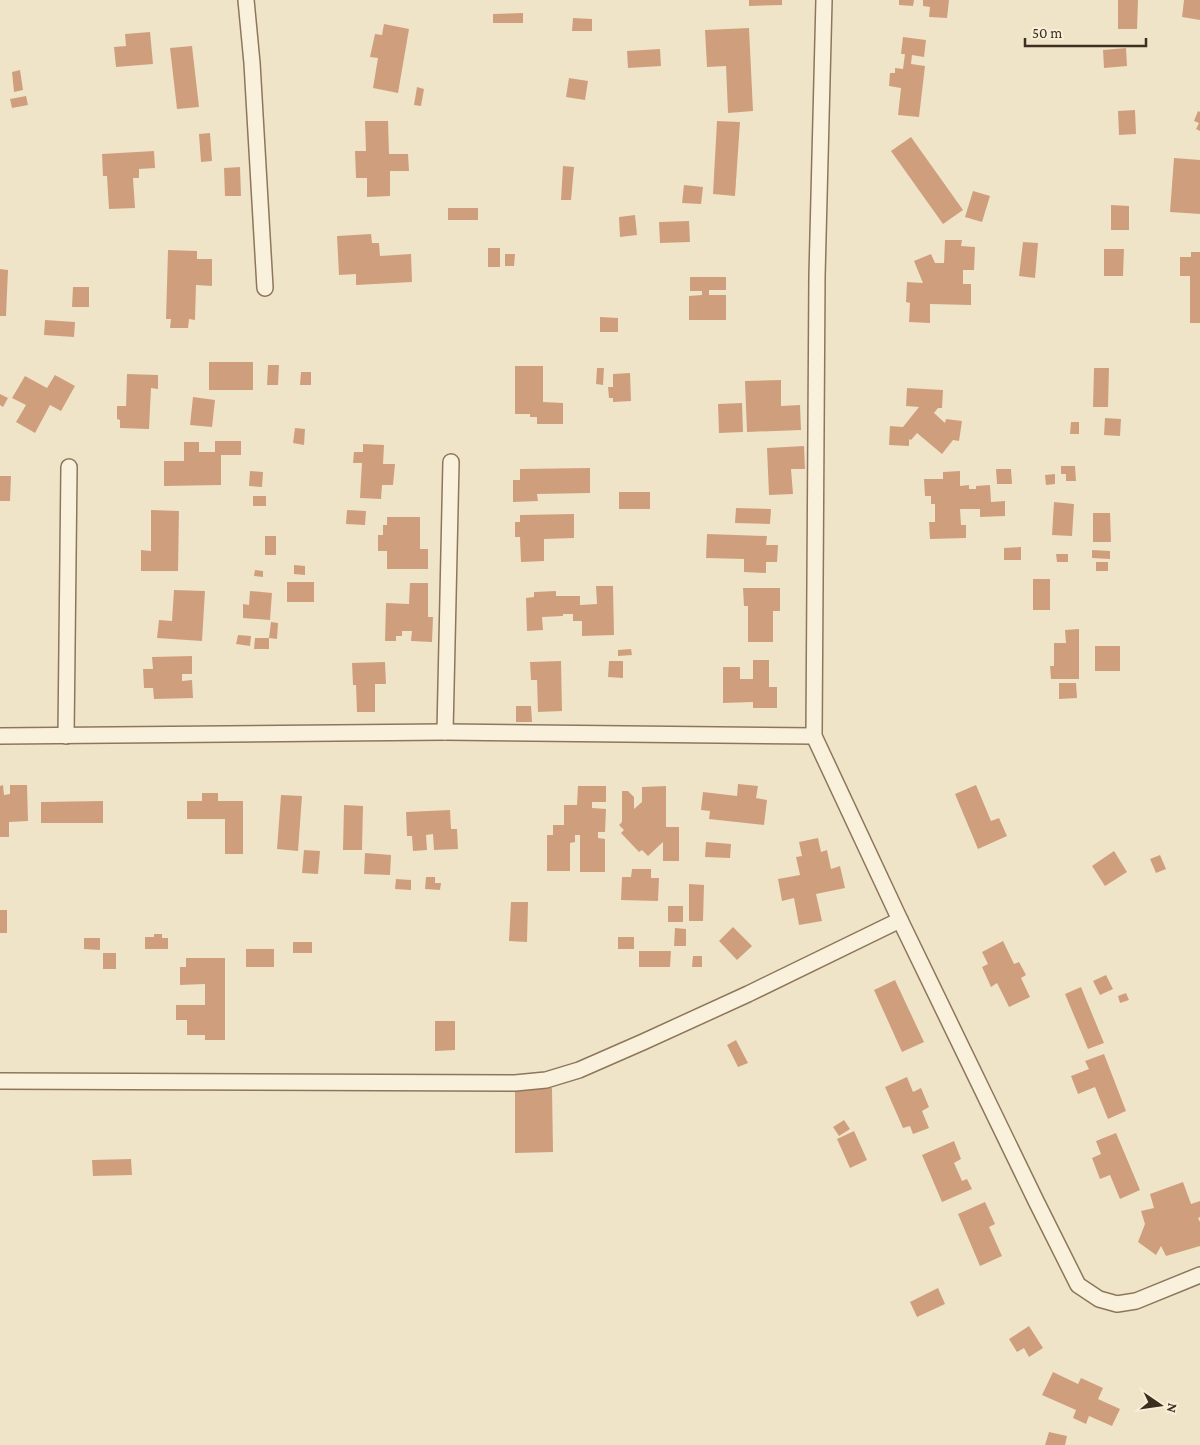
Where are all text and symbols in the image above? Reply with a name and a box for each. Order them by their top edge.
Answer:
scale bar [1025,15,1146,47]
text: 50 m [1032,25,1062,41]
north arrow [1135,1380,1185,1430]
text: N [1164,1401,1182,1415]

